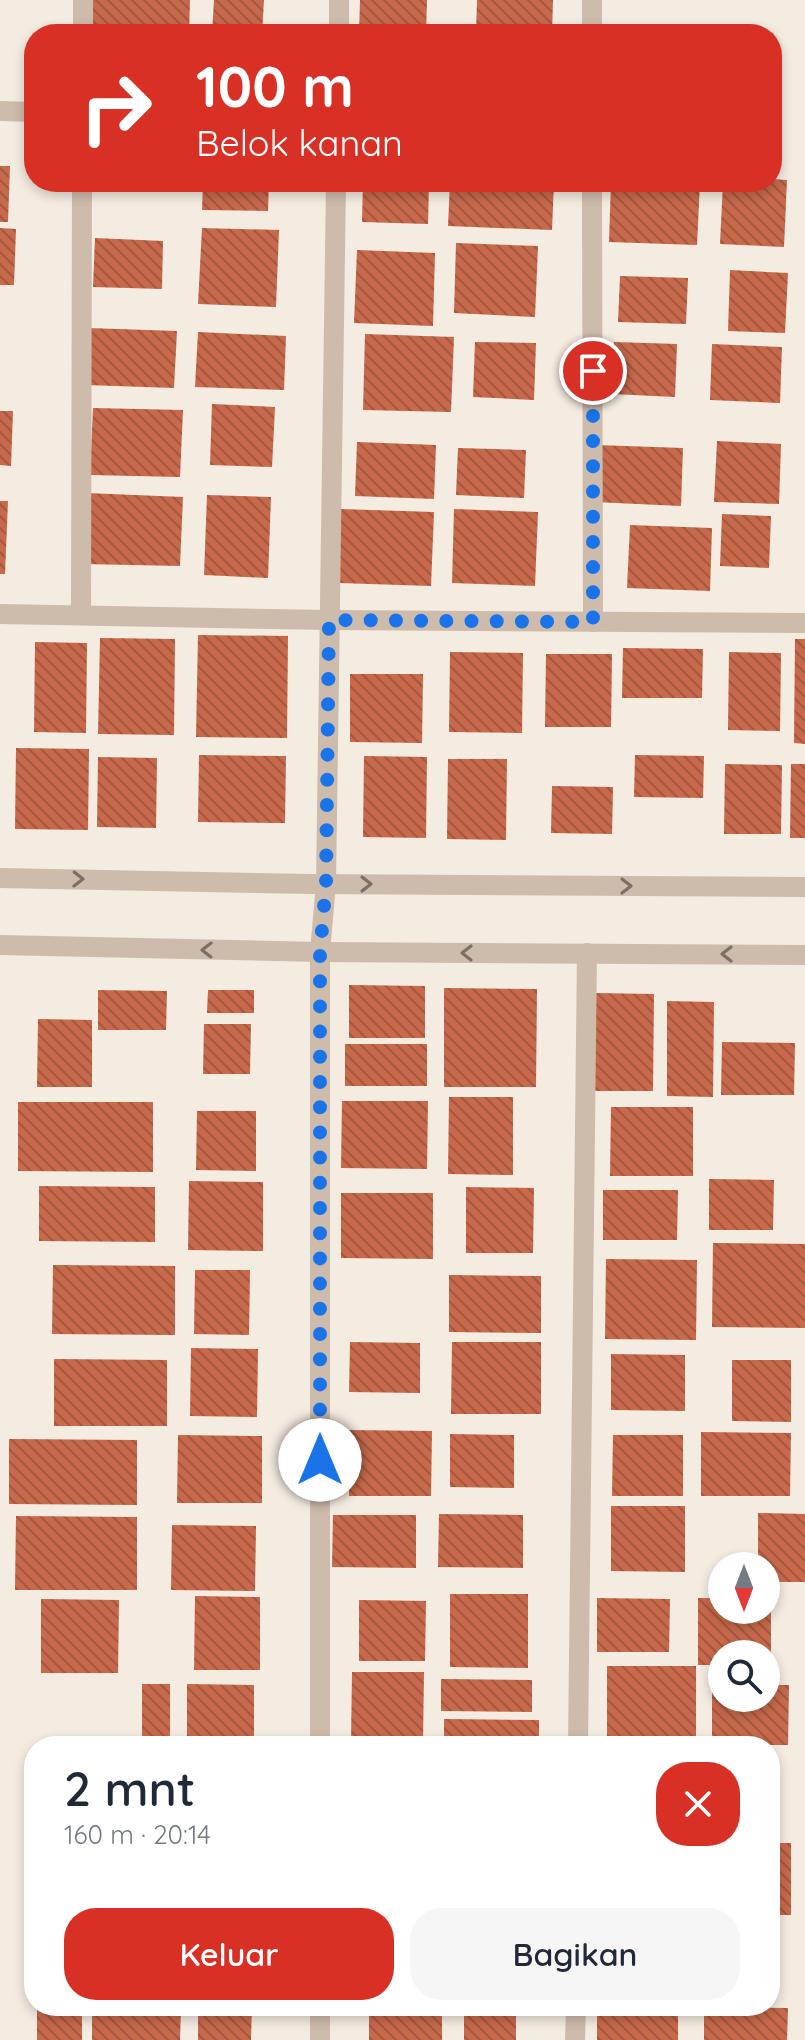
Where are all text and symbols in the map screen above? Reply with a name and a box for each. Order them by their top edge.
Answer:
text: 100 m [196,51,354,121]
icon: right [64,56,168,160]
text: Belok kanan [196,120,403,165]
pin [559,337,627,405]
icon: arrive [571,349,615,393]
one-way arrow [72,871,85,888]
one-way arrow [360,876,373,893]
one-way arrow [620,877,633,895]
one-way arrow [200,941,213,958]
one-way arrow [460,944,473,962]
one-way arrow [720,945,733,963]
position arrow [278,1418,362,1502]
north arrow [708,1552,780,1624]
map controls [708,1552,780,1712]
button: search [708,1640,780,1712]
text: 2 mnt [64,1758,195,1818]
button: close [656,1762,740,1846]
text: 160 m · 20:14 [64,1818,211,1851]
button: Keluar [64,1908,394,2000]
button: Bagikan [410,1908,740,2000]

